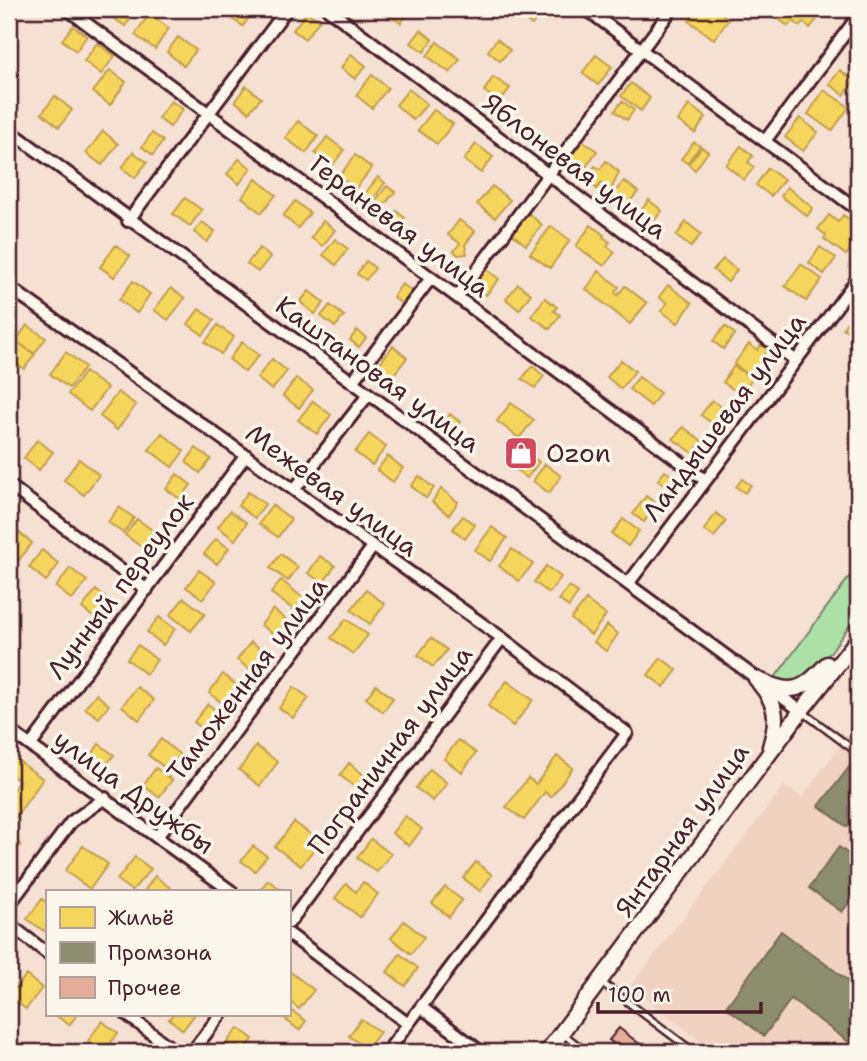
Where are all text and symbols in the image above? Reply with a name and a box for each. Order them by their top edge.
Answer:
street label: Яблоневая улица [476,85,675,247]
street label: Гераневая улица [303,146,497,305]
street label: Каштановая улица [269,287,488,460]
street label: Ландышевая улица [634,305,814,528]
street label: Межевая улица [239,415,426,564]
shop icon: Ozon [502,434,540,472]
place label: Ozon [546,435,611,470]
street label: Лунный переулок [38,485,201,686]
street label: Таможенная улица [158,570,335,788]
street label: Пограничная улица [299,638,480,861]
street label: улица Дружбы [47,721,222,862]
street label: Янтарная улица [607,736,757,924]
legend [46,890,290,1016]
text: Жильё [108,904,174,932]
text: Промзона [108,939,211,967]
scale bar [598,970,760,1014]
text: Прочее [108,974,181,1002]
text: 100 m [608,981,671,1009]

